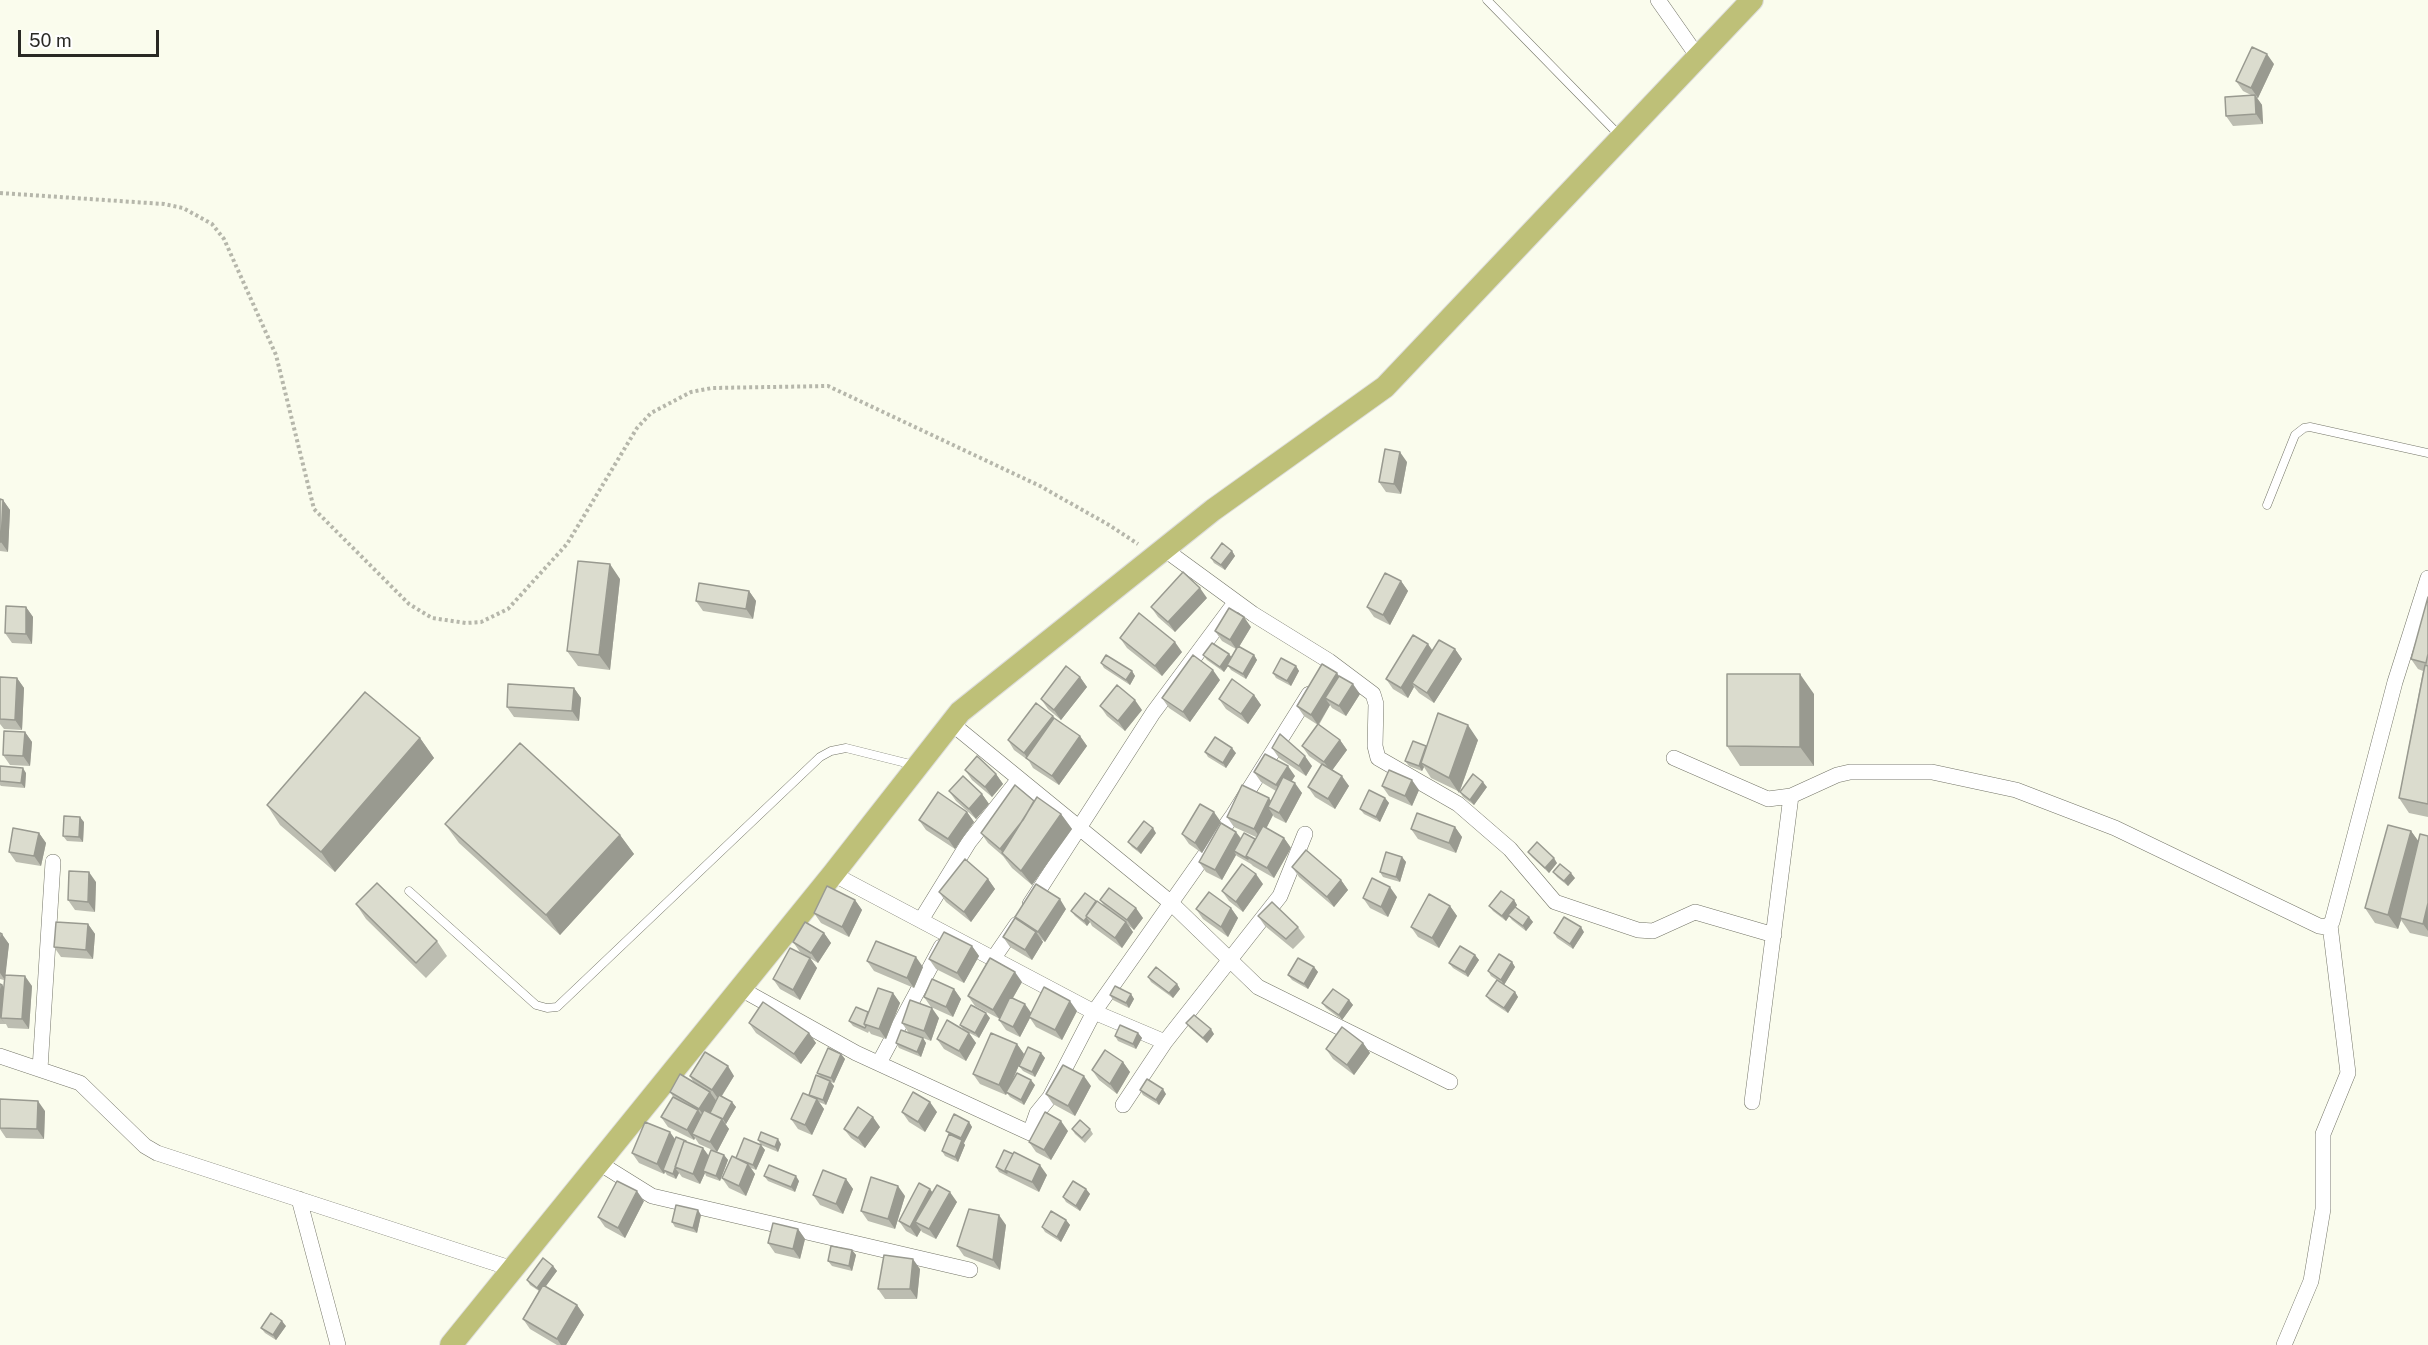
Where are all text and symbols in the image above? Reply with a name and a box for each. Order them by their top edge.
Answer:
scale bar [21,18,162,56]
text: 50 m [29,30,72,51]

